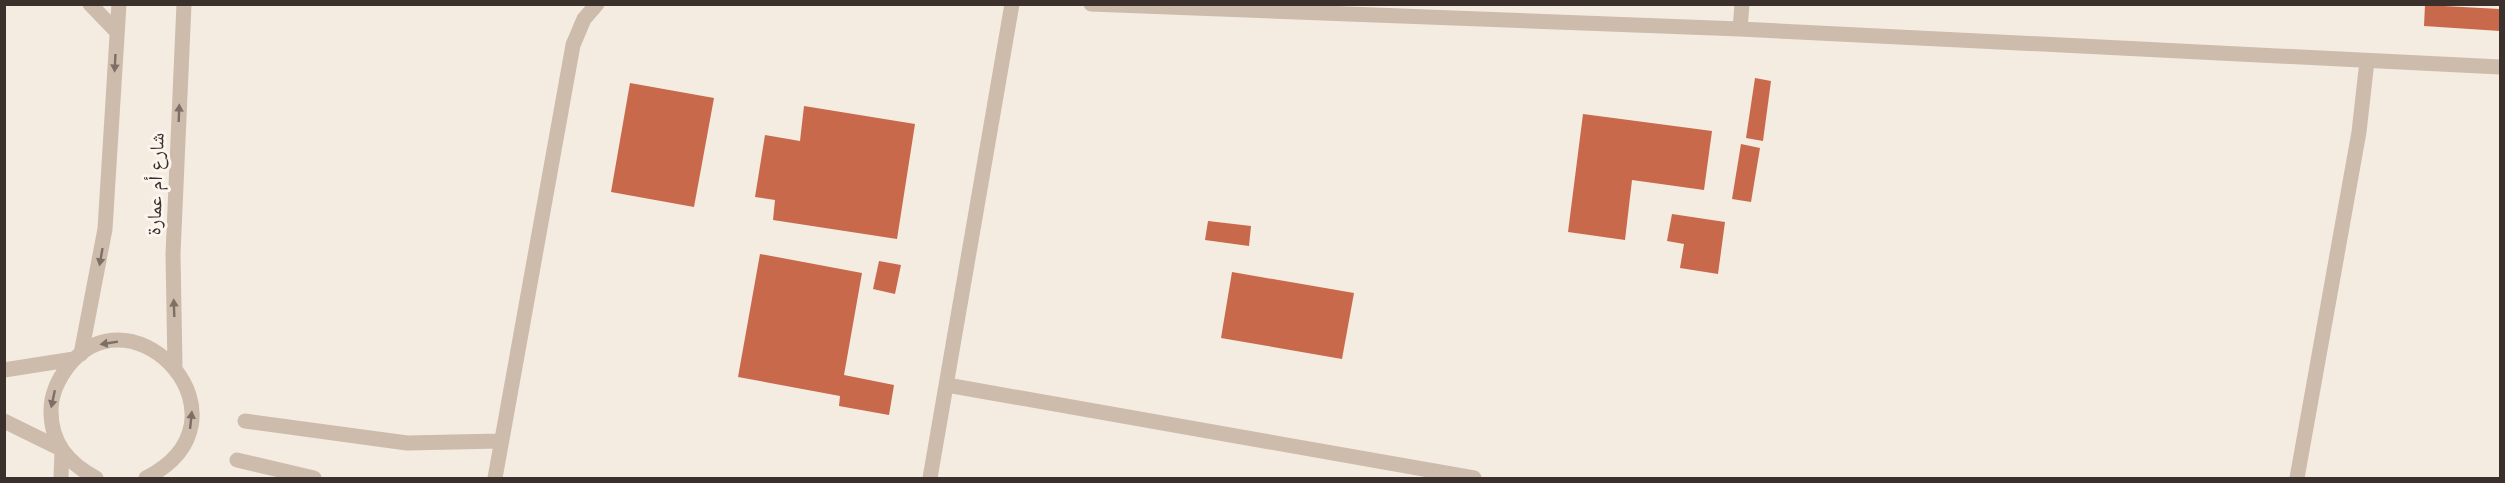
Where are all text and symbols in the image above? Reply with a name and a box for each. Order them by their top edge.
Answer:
one-way arrow [111,53,120,72]
one-way arrow [175,103,184,122]
street label: شارع أم عمارة [140,132,171,236]
one-way arrow [96,248,105,267]
one-way arrow [169,298,178,317]
one-way arrow [100,339,119,348]
one-way arrow [48,390,57,409]
one-way arrow [186,411,196,430]

